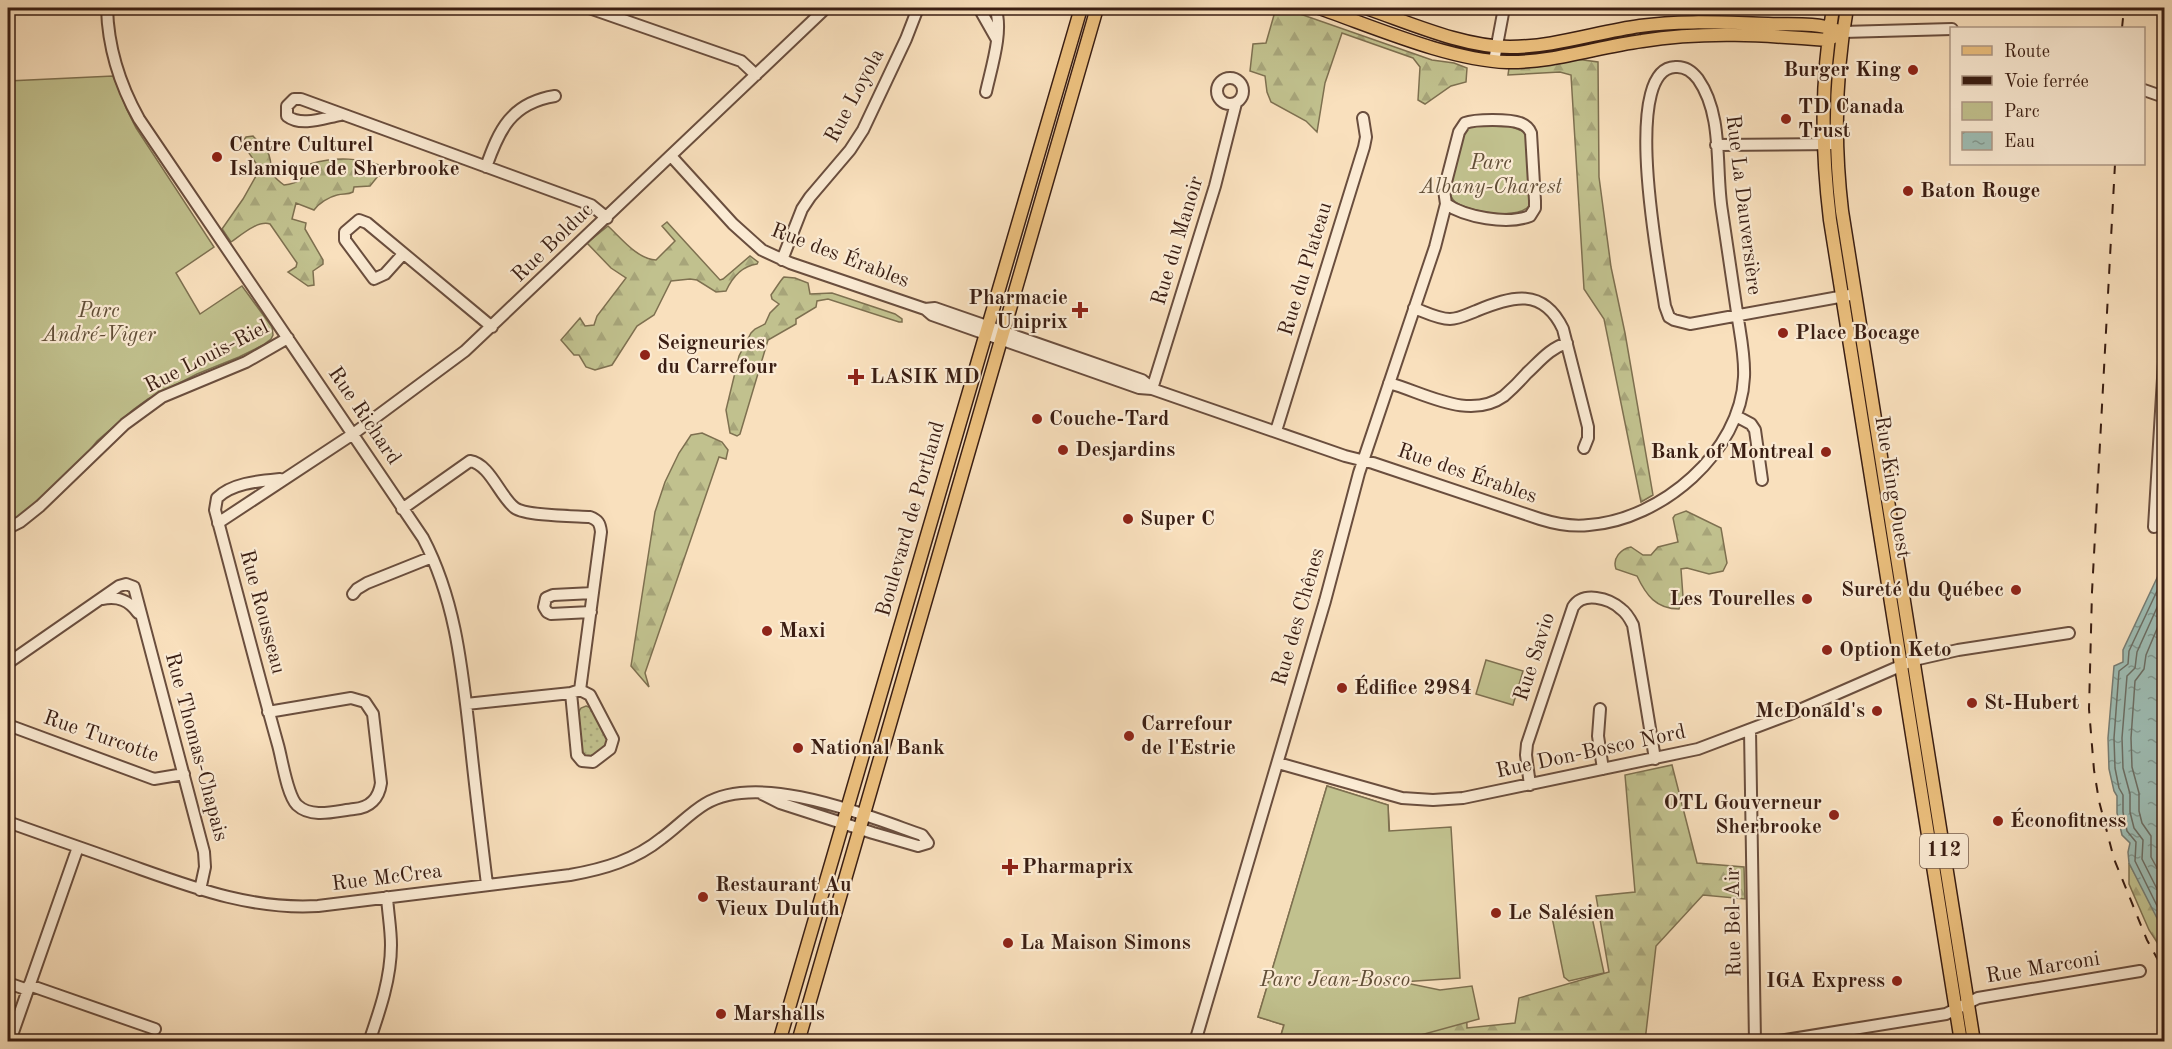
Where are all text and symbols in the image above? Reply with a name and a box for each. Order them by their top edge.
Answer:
legend [1950,27,2145,165]
text: Route [2004,43,2050,61]
street label: Rue Loyola [822,46,888,146]
place label: Burger King [1783,60,1901,81]
marker: Burger King [1906,63,1920,77]
text: Voie ferrée [2004,73,2089,91]
place label: TD Canada Trust [1798,97,1905,142]
text: Parc [2004,103,2040,121]
marker: TD Canada Trust [1779,112,1793,126]
street label: Rue La Dauversière [1722,114,1764,296]
text: Eau [2004,133,2035,151]
place label: Centre Culturel Islamique de Sherbrooke [229,135,460,180]
marker: Centre Culturel Islamique de Sherbrooke [210,150,224,164]
park label: Parc Albany-Charest [1419,153,1563,198]
street label: Rue du Manoir [1148,174,1208,308]
place label: Baton Rouge [1920,181,2040,202]
marker: Baton Rouge [1901,184,1915,198]
street label: Rue Bolduc [508,199,598,287]
street label: Rue du Plateau [1276,200,1336,338]
street label: Rue des Érables [768,216,913,292]
place label: Pharmacie Uniprix [968,288,1068,333]
park label: Parc André-Viger [41,301,157,346]
marker: Pharmacie Uniprix [1073,303,1087,317]
street label: Rue Louis-Riel [142,317,273,397]
place label: Place Bocage [1795,323,1920,344]
marker: Place Bocage [1776,326,1790,340]
place label: Seigneuries du Carrefour [657,333,777,378]
marker: Seigneuries du Carrefour [638,348,652,362]
street label: Rue Richard [324,363,404,469]
place label: LASIK MD [870,367,979,388]
marker: LASIK MD [847,368,865,386]
place label: Couche-Tard [1049,409,1169,430]
marker: Couche-Tard [1030,412,1044,426]
street label: Rue King Ouest [1870,414,1914,560]
street label: Boulevard de Portland [873,419,949,619]
street label: Rue des Érables [1395,437,1541,508]
place label: Desjardins [1075,440,1175,461]
place label: Bank of Montreal [1651,442,1814,463]
marker: Desjardins [1056,443,1070,457]
marker: Bank of Montreal [1819,445,1833,459]
place label: Super C [1140,509,1215,530]
marker: Super C [1121,512,1135,526]
street label: Rue des Chênes [1269,546,1329,688]
street label: Rue Rousseau [235,547,289,677]
place label: Sureté du Québec [1841,580,2004,601]
marker: Sureté du Québec [2009,583,2023,597]
place label: Les Tourelles [1669,589,1795,610]
marker: Les Tourelles [1800,592,1814,606]
street label: Rue Savio [1511,610,1559,704]
place label: Maxi [779,621,826,642]
marker: Maxi [760,624,774,638]
place label: Option Keto [1839,640,1952,661]
marker: Option Keto [1820,643,1834,657]
street label: Rue Thomas-Chapais [161,650,231,844]
place label: Édifice 2984 [1354,674,1472,699]
marker: Édifice 2984 [1335,681,1349,695]
place label: St-Hubert [1984,693,2079,714]
marker: St-Hubert [1965,696,1979,710]
place label: McDonald's [1755,701,1865,722]
marker: McDonald's [1870,704,1884,718]
street label: Rue Turcotte [41,707,161,767]
place label: Carrefour de l'Estrie [1141,714,1236,759]
street label: Rue Don-Bosco Nord [1494,722,1688,782]
marker: Carrefour de l'Estrie [1122,729,1136,743]
place label: National Bank [810,738,945,759]
marker: National Bank [791,741,805,755]
place label: OTL Gouverneur Sherbrooke [1664,793,1822,838]
place label: Éconofitness [2010,807,2126,832]
marker: OTL Gouverneur Sherbrooke [1827,808,1841,822]
marker: Éconofitness [1991,814,2005,828]
road number: 112 [1920,834,1968,868]
place label: Pharmaprix [1022,857,1134,878]
marker: Pharmaprix [1003,860,1017,874]
street label: Rue McCrea [331,861,443,895]
street label: Rue Bel-Air [1723,867,1745,977]
place label: Restaurant Au Vieux Duluth [715,875,852,920]
marker: Restaurant Au Vieux Duluth [696,890,710,904]
place label: Le Salésien [1508,903,1615,924]
marker: Le Salésien [1489,906,1503,920]
place label: La Maison Simons [1020,933,1191,954]
marker: La Maison Simons [1001,936,1015,950]
street label: Rue Marconi [1985,949,2101,987]
park label: Parc Jean-Bosco [1259,970,1410,991]
place label: IGA Express [1766,971,1885,992]
marker: IGA Express [1890,974,1904,988]
place label: Marshalls [733,1004,825,1025]
marker: Marshalls [714,1007,728,1021]

